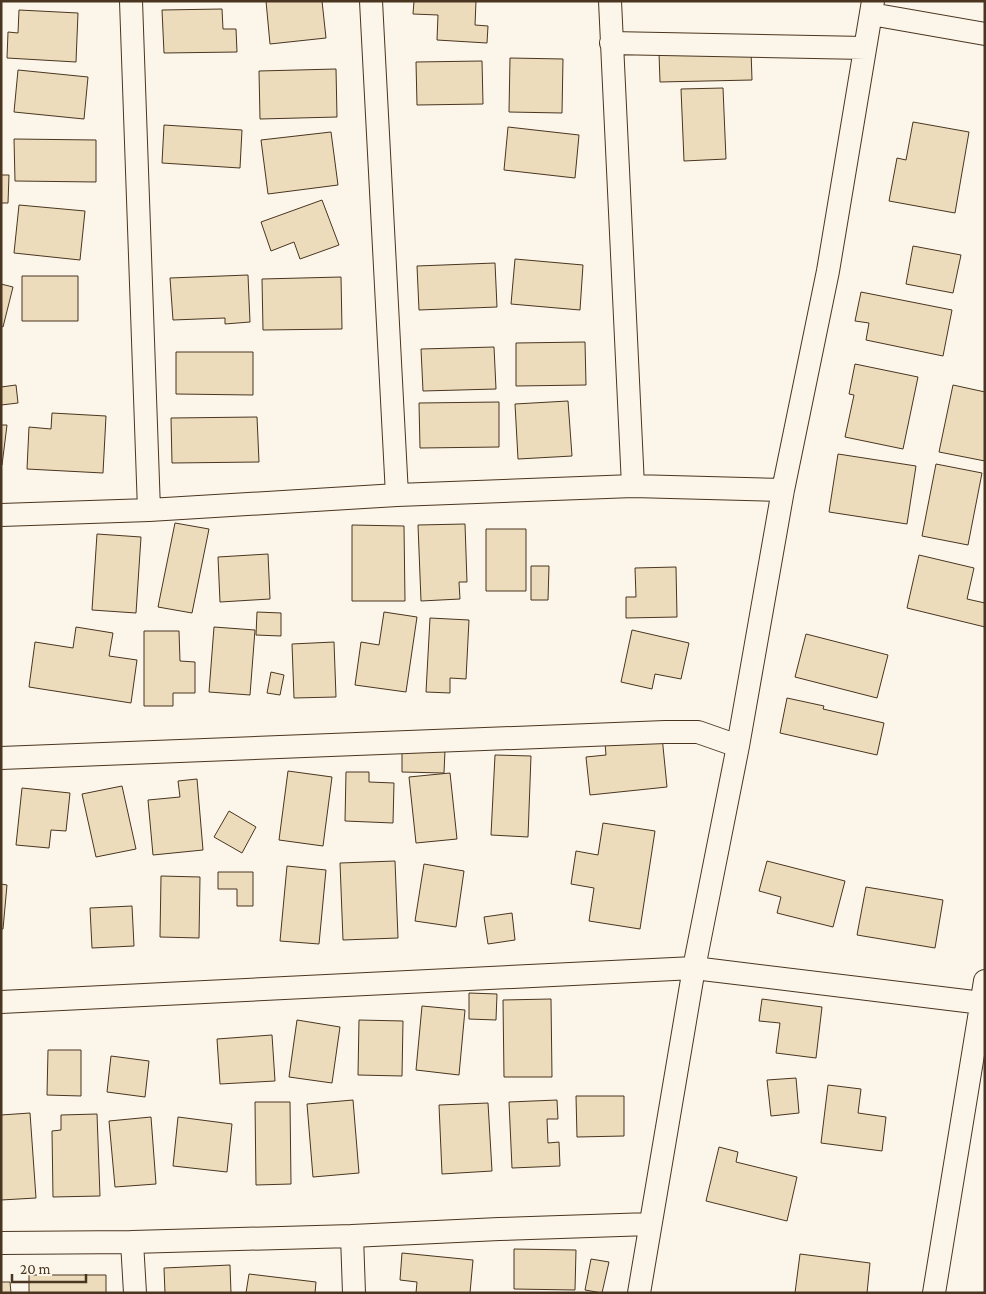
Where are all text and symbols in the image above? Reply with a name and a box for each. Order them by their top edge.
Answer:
scale bar [12,1252,86,1284]
text: 20 m [20,1261,51,1277]

